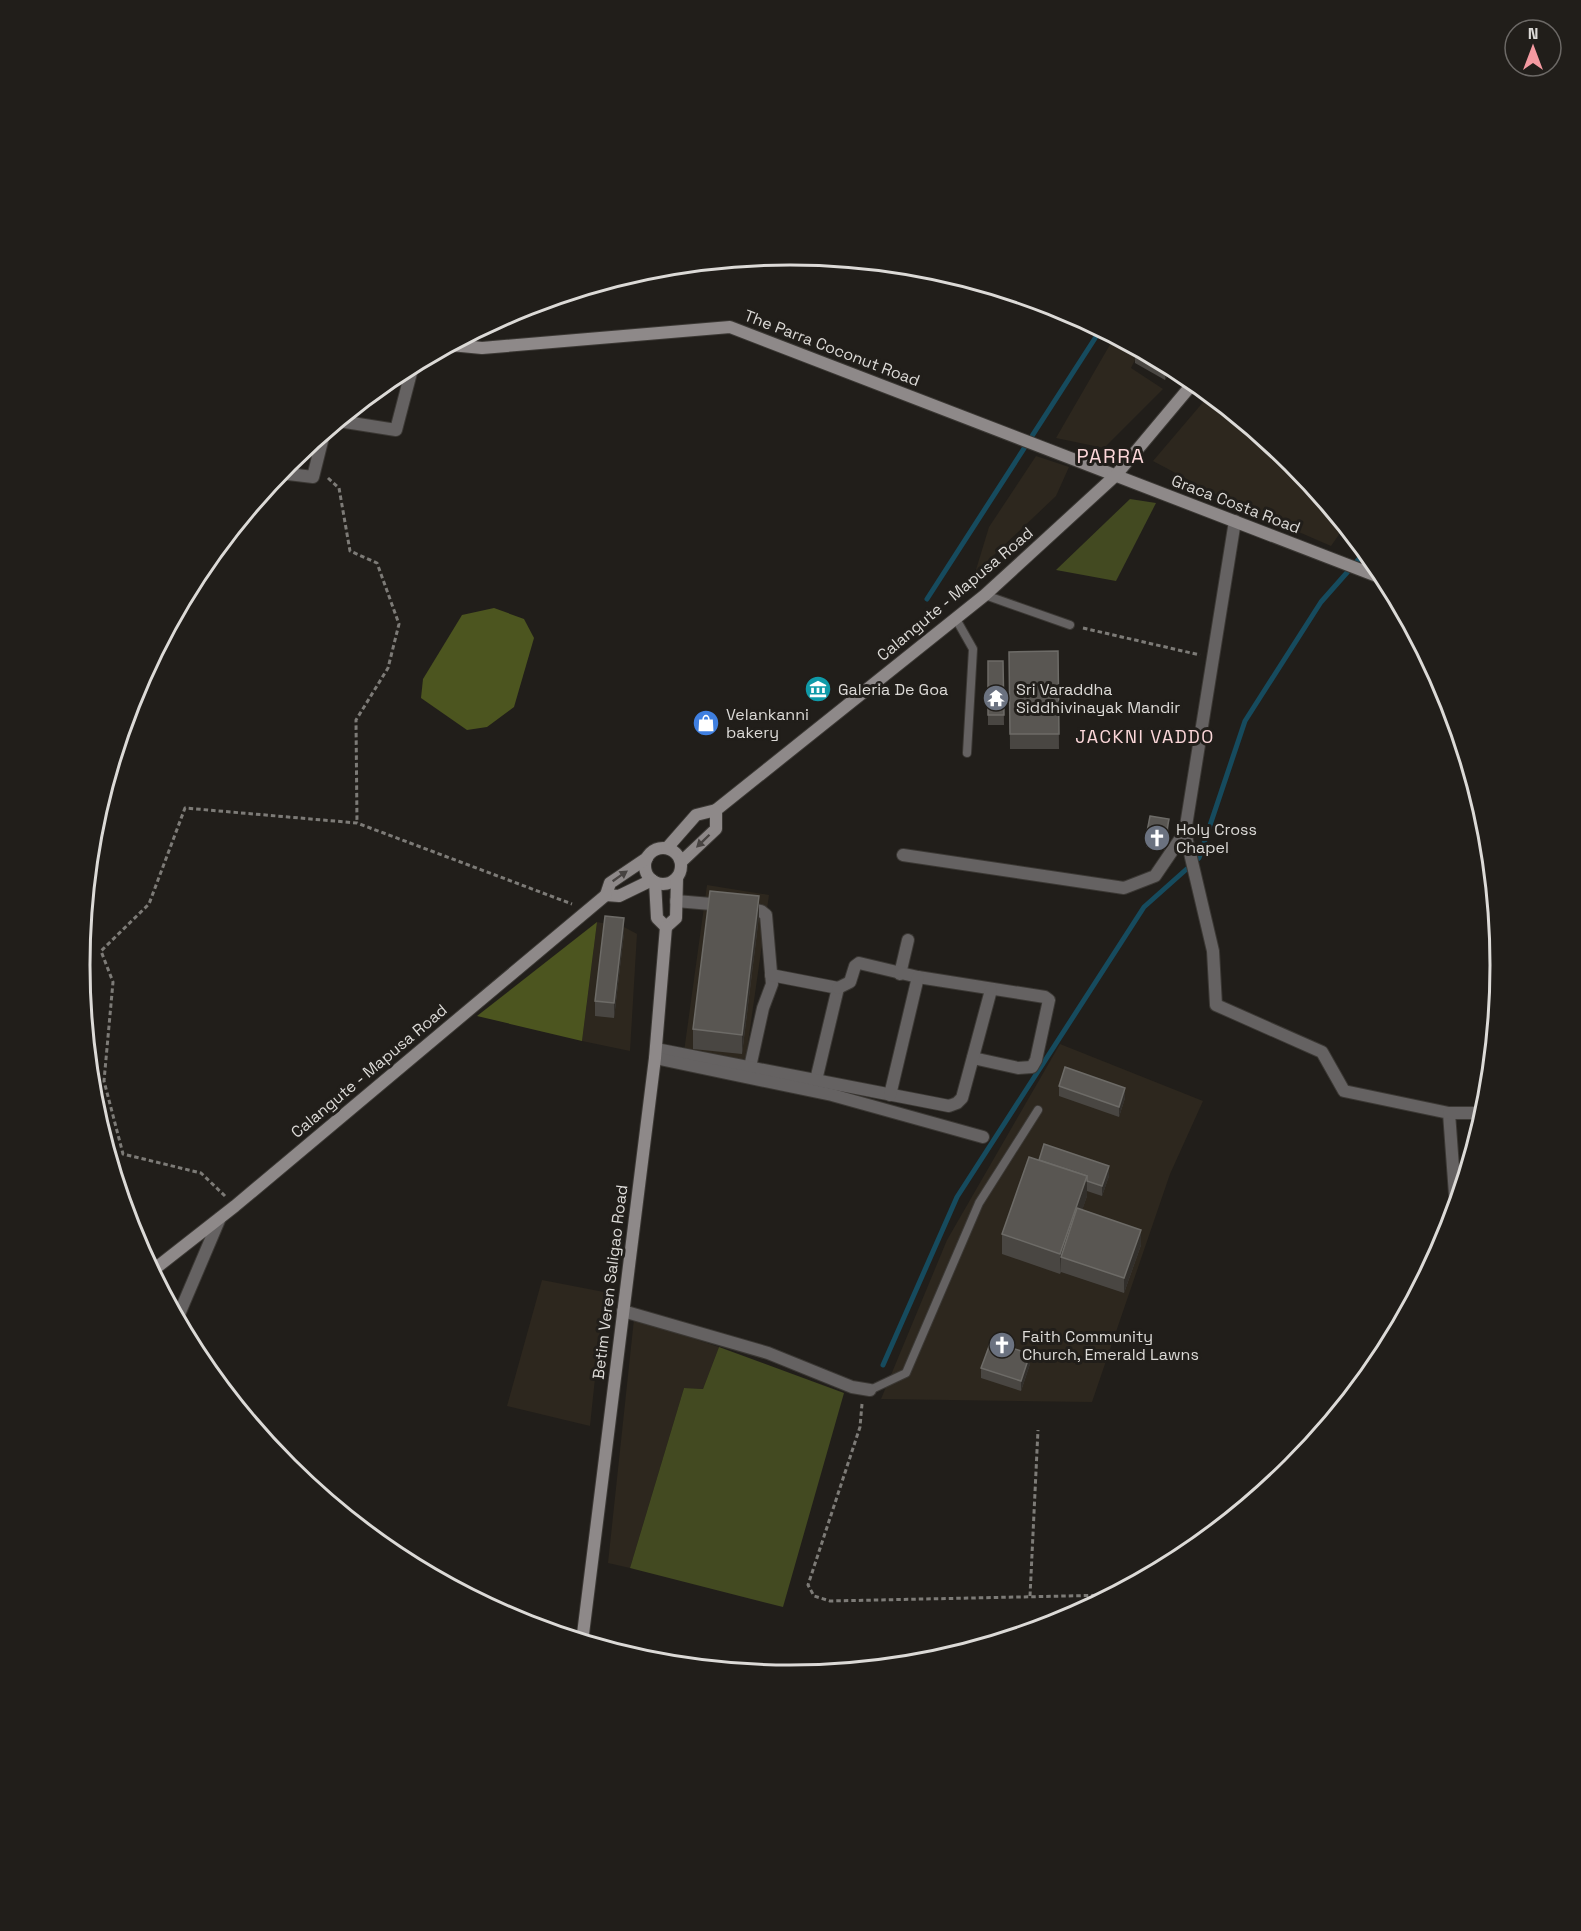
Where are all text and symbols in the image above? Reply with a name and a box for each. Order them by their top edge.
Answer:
north arrow [1503,18,1563,78]
text: N [1528,23,1538,44]
street label: The Parra Coconut Road [741,305,923,391]
district label: PARRA [1077,443,1145,469]
street label: Graca Costa Road [1169,470,1303,538]
street label: Calangute - Mapusa Road [873,522,1037,666]
museum icon: Galeria De Goa [803,674,833,704]
place label: Galeria De Goa [838,679,948,700]
place label: Sri Varaddha Siddhivinayak Mandir [1016,679,1180,718]
temple icon: Sri Varaddha Siddhivinayak Mandir [981,683,1011,713]
place label: Velankanni bakery [726,704,809,743]
shop icon: Velankanni bakery [691,708,721,738]
district label: JACKNI VADDO [1075,725,1215,748]
place label: Holy Cross Chapel [1176,819,1257,858]
church icon: Holy Cross Chapel [1142,823,1172,853]
one-way arrow [696,834,710,848]
one-way arrow [611,870,627,882]
street label: Calangute - Mapusa Road [287,999,451,1143]
street label: Betim Veren Saligao Road [588,1183,632,1381]
place label: Faith Community Church, Emerald Lawns [1022,1326,1199,1365]
church icon: Faith Community Church, Emerald Lawns [987,1330,1017,1360]

